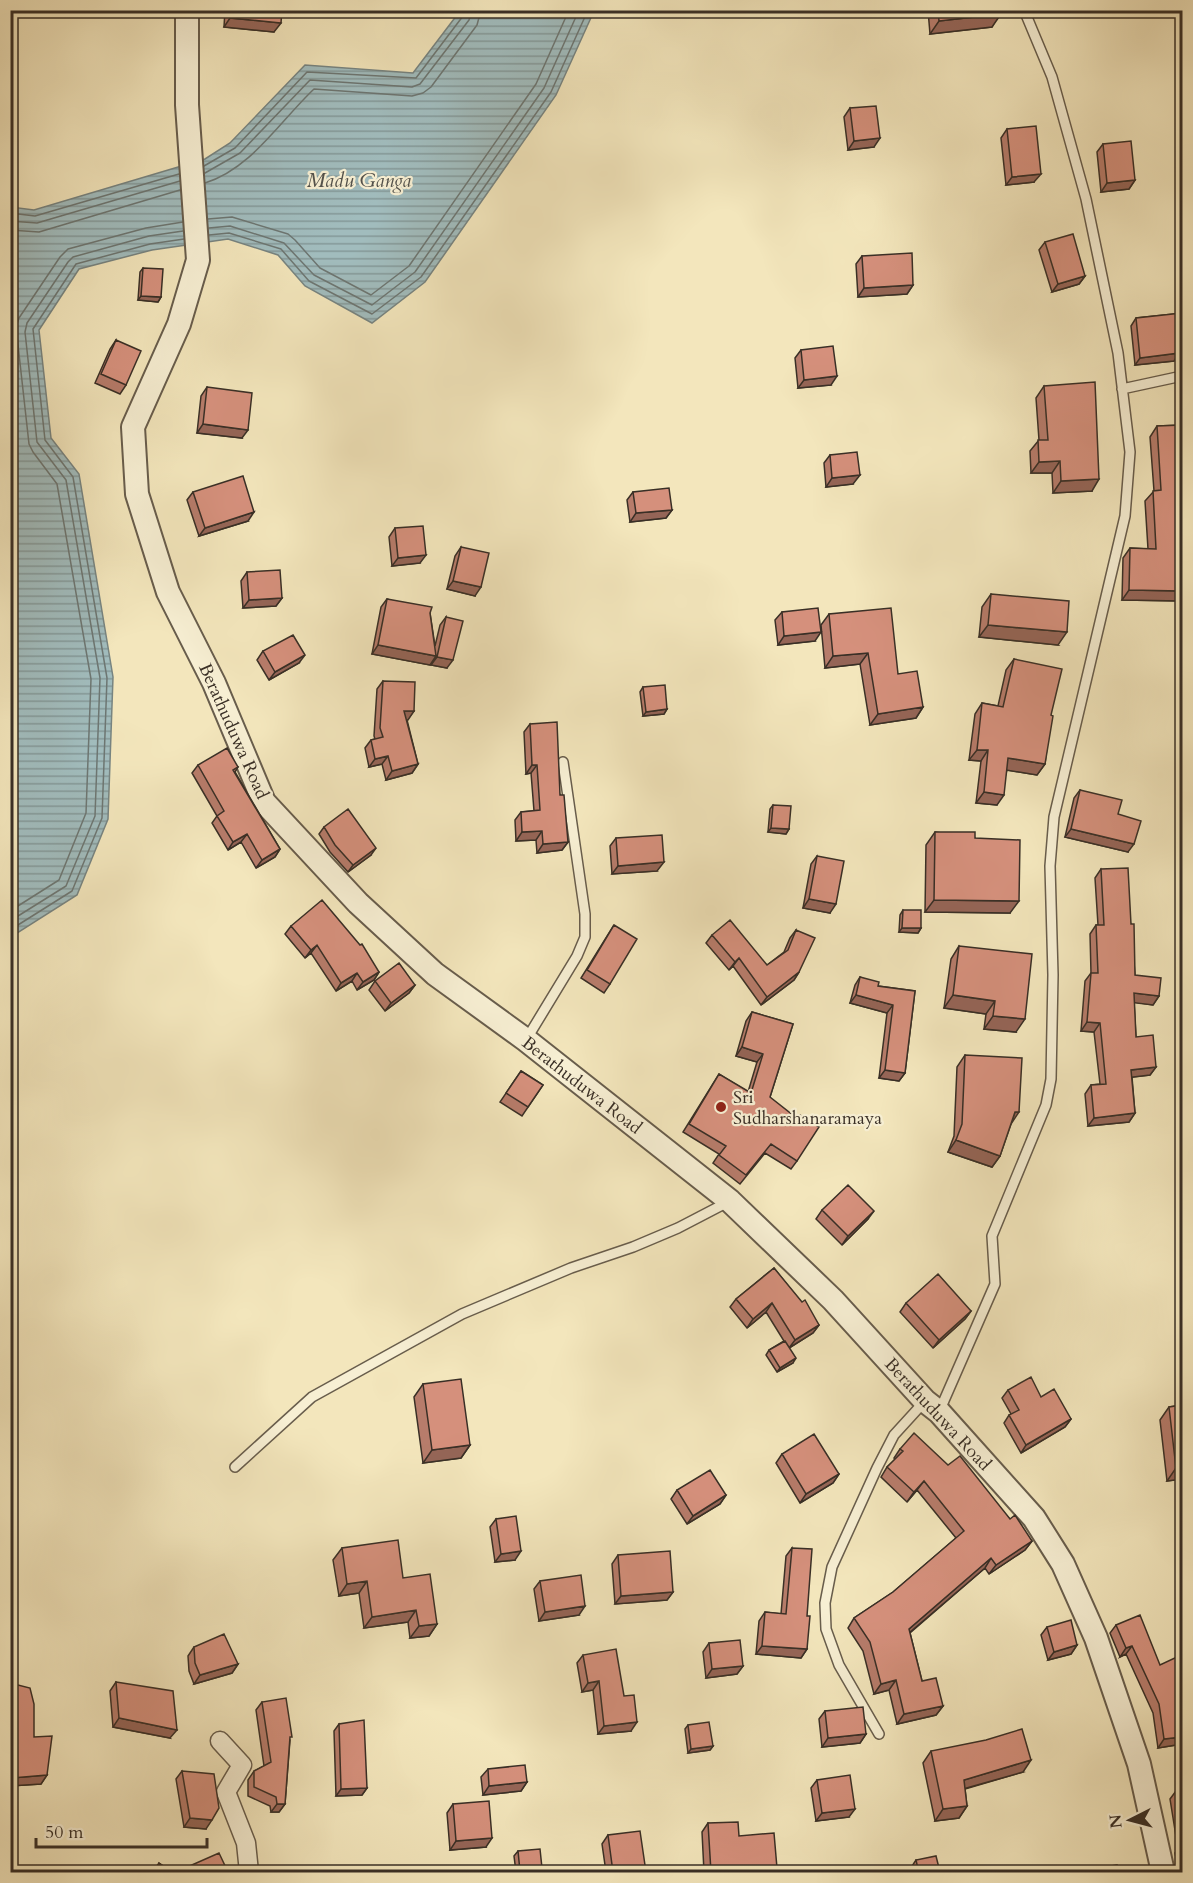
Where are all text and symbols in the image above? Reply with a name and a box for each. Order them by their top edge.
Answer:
water label: Madu Ganga [307,167,411,194]
street label: Berathuduwa Road [192,659,275,803]
street label: Berathuduwa Road [516,1031,647,1141]
place label: Sri Sudharshanaramaya [733,1085,882,1131]
marker: Sri Sudharshanaramaya [714,1100,728,1114]
street label: Berathuduwa Road [879,1352,997,1477]
north arrow [1100,1790,1160,1850]
scale bar [36,1811,207,1849]
text: N [1104,1813,1128,1830]
text: 50 m [45,1820,84,1845]

